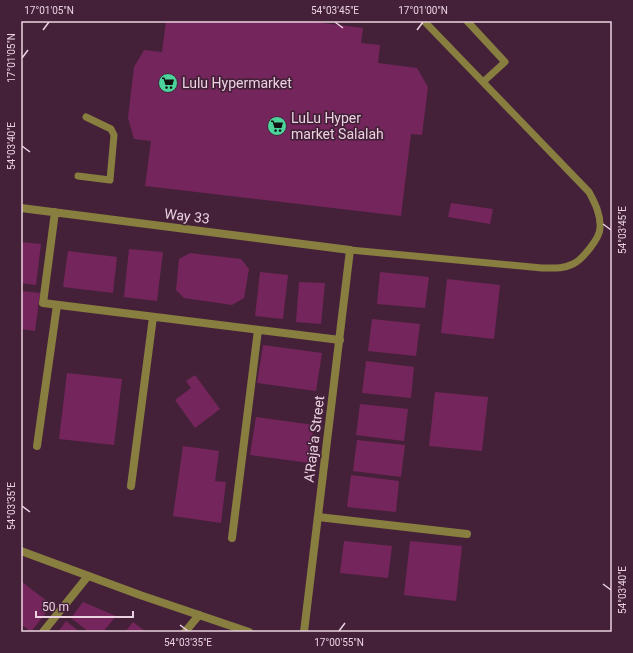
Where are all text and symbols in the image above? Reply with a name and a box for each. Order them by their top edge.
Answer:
text: 17°01'05"N [24,5,74,16]
text: 54°03'45"E [311,5,359,16]
text: 17°01'00"N [398,5,448,16]
text: 17°01'05"N [6,33,17,83]
supermarket icon: Lulu Hypermarket [157,72,179,94]
place label: Lulu Hypermarket [182,75,292,91]
place label: LuLu Hyper market Salalah [291,110,384,142]
supermarket icon: LuLu Hyper market Salalah [266,115,288,137]
text: 54°03'40"E [6,122,17,170]
street label: Way 33 [163,205,211,227]
text: 54°03'45"E [617,206,628,254]
street label: A'Raja'a Street [301,394,327,483]
text: 54°03'35"E [6,482,17,530]
text: 54°03'40"E [617,566,628,614]
scale bar [36,593,133,619]
text: 50 m [42,600,69,614]
text: 54°03'35"E [164,637,212,648]
text: 17°00'55"N [314,637,364,648]

